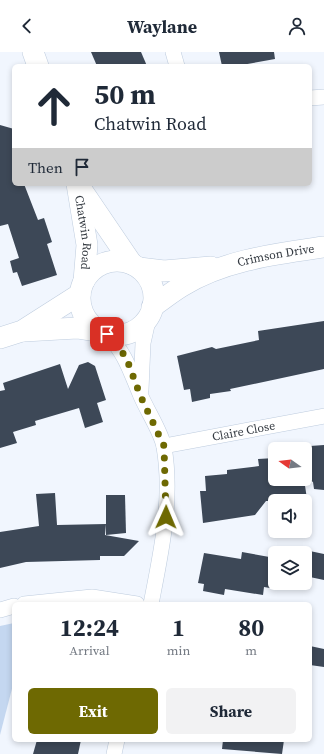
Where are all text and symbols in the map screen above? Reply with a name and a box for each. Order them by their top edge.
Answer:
text: Waylane [127,14,197,39]
icon: back [16,15,38,37]
icon: person [286,15,308,37]
text: 50 m [94,75,156,113]
icon: ahead [28,80,80,132]
text: Chatwin Road [94,111,206,136]
icon: arrive [71,156,93,178]
text: Then [28,157,63,178]
street label: Chatwin Road [71,194,95,270]
street label: Crimson Drive [236,240,315,270]
pin [90,317,124,351]
icon: arrive [96,323,118,345]
street label: Claire Close [211,417,276,445]
north arrow [268,442,312,486]
map controls [268,442,312,590]
button: sound [268,494,312,538]
position arrow [145,496,187,538]
button: layers [268,546,312,590]
text: 12:24 [60,611,119,644]
text: 1 [172,611,185,644]
text: 80 [238,611,264,644]
text: Arrival [69,642,110,659]
text: min [167,642,190,659]
text: m [245,642,257,659]
button: Exit [28,688,158,734]
button: Share [166,688,296,734]

